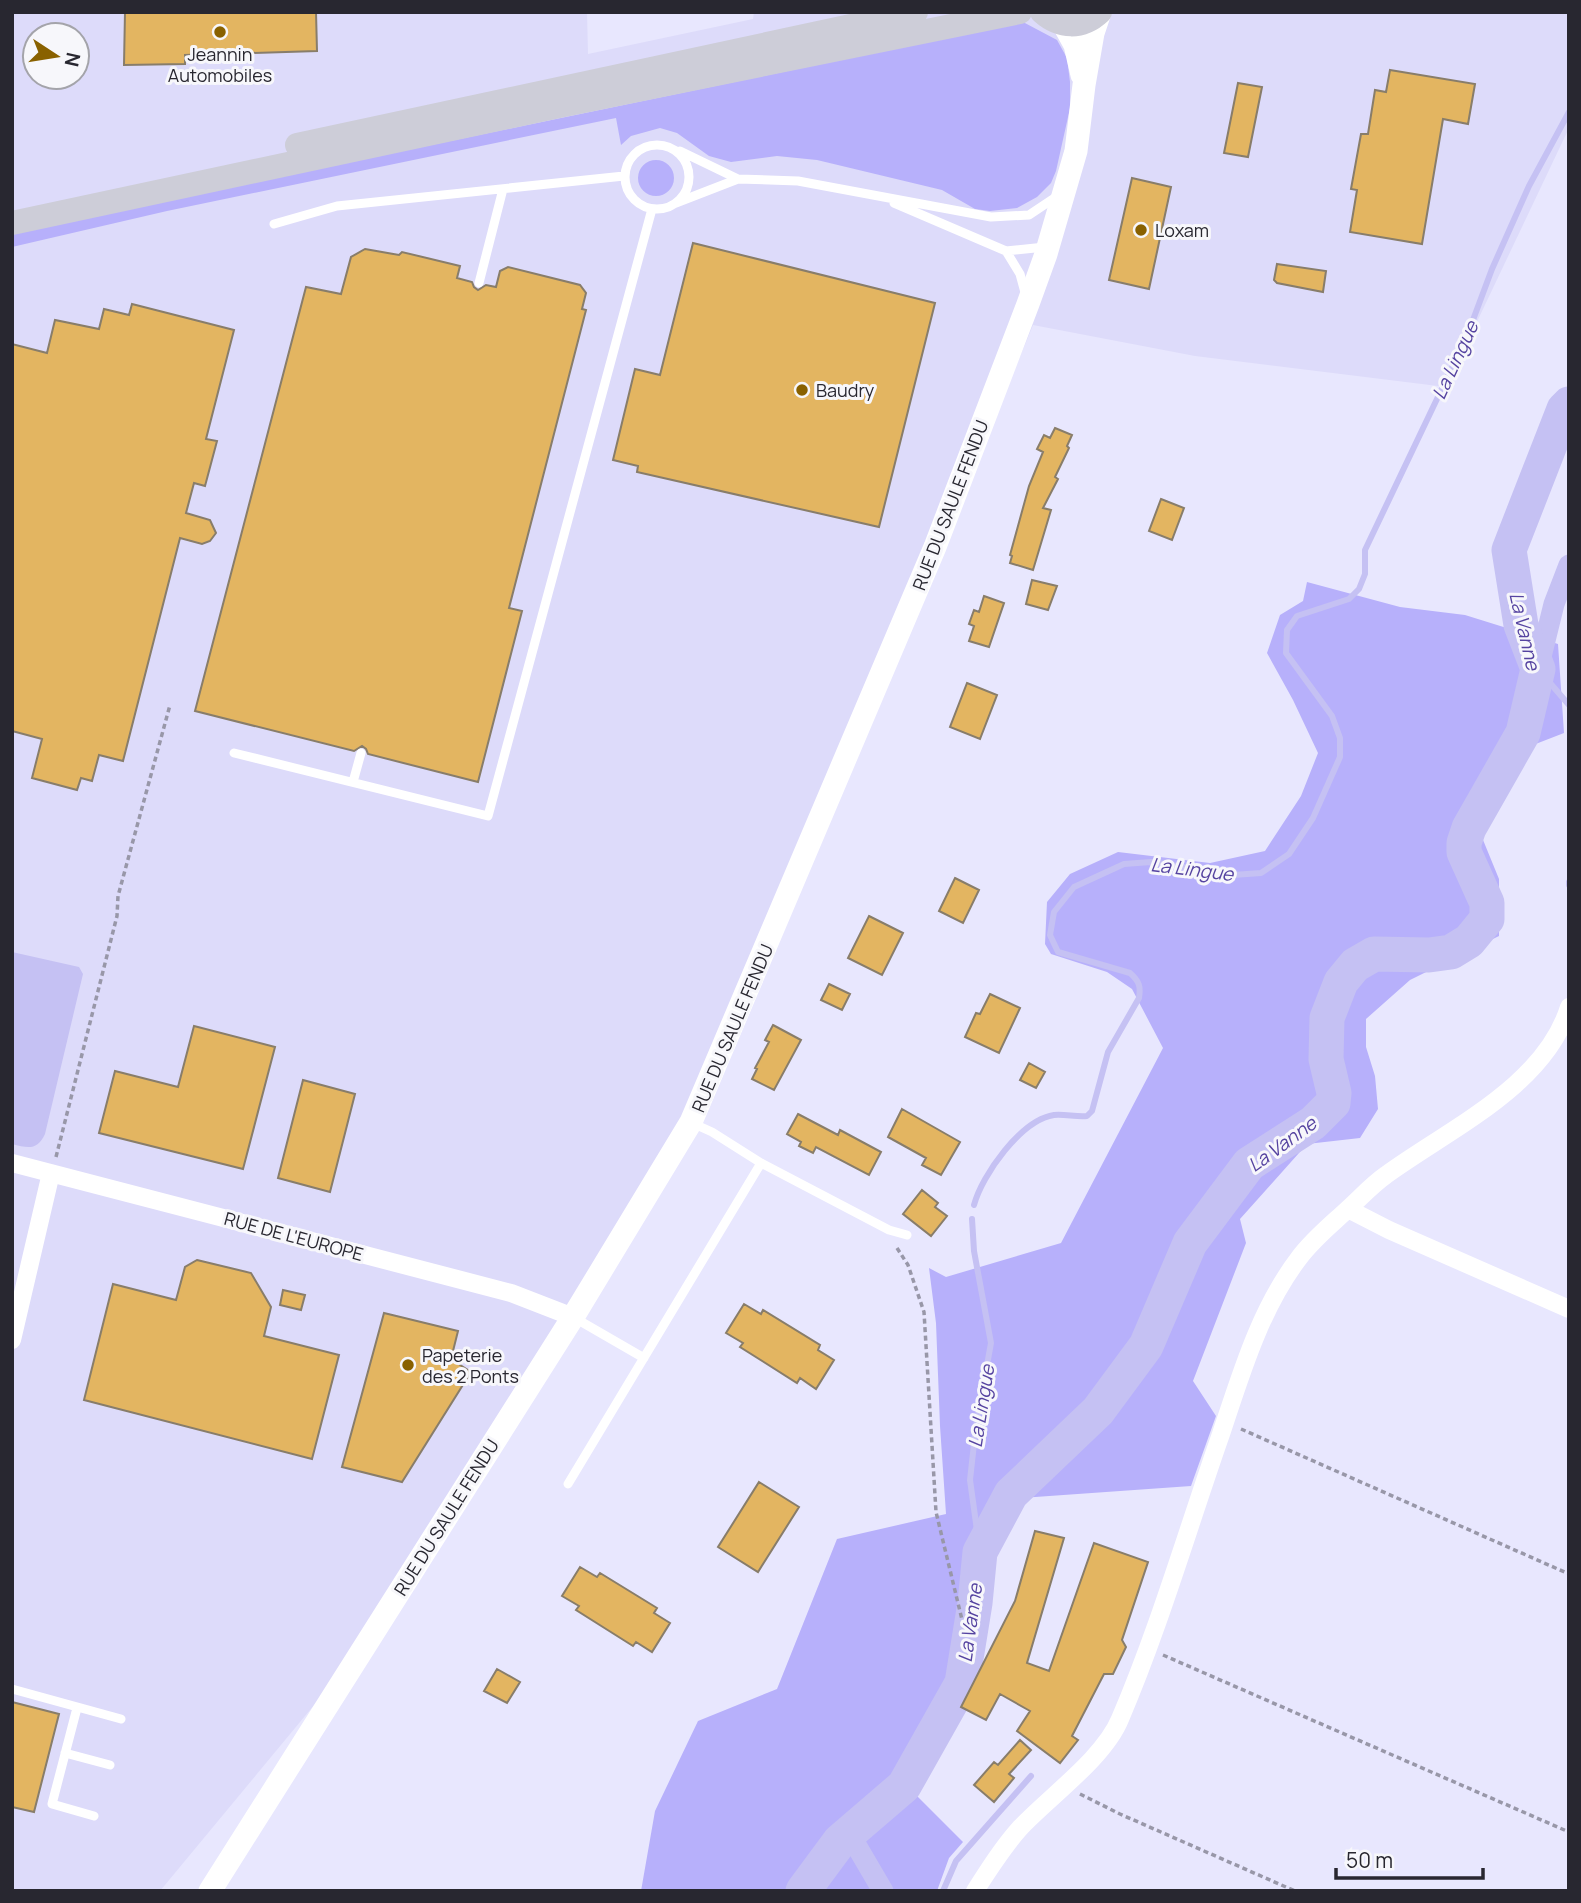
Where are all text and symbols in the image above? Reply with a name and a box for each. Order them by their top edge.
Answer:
north arrow [21,21,91,91]
marker: Jeannin Automobiles [212,24,228,40]
place label: Jeannin Automobiles [168,42,272,87]
text: N [58,50,87,69]
place label: Loxam [1155,218,1209,242]
marker: Loxam [1133,222,1149,238]
water label: La Lingue [1426,315,1485,403]
place label: Baudry [816,378,875,402]
marker: Baudry [794,382,810,398]
street label: RUE DU SAULE FENDU [906,417,994,593]
water label: La Vanne [1503,590,1547,674]
water label: La Lingue [1149,851,1237,887]
street label: RUE DU SAULE FENDU [686,940,778,1116]
water label: La Vanne [1242,1109,1323,1178]
street label: RUE DE L'EUROPE [222,1206,366,1266]
place label: Papeterie des 2 Ponts [422,1343,519,1388]
marker: Papeterie des 2 Ponts [400,1357,416,1373]
water label: La Lingue [962,1361,1001,1449]
street label: RUE DU SAULE FENDU [388,1434,504,1600]
water label: La Vanne [952,1580,989,1664]
scale bar [1336,1836,1483,1880]
text: 50 m [1346,1846,1393,1874]

